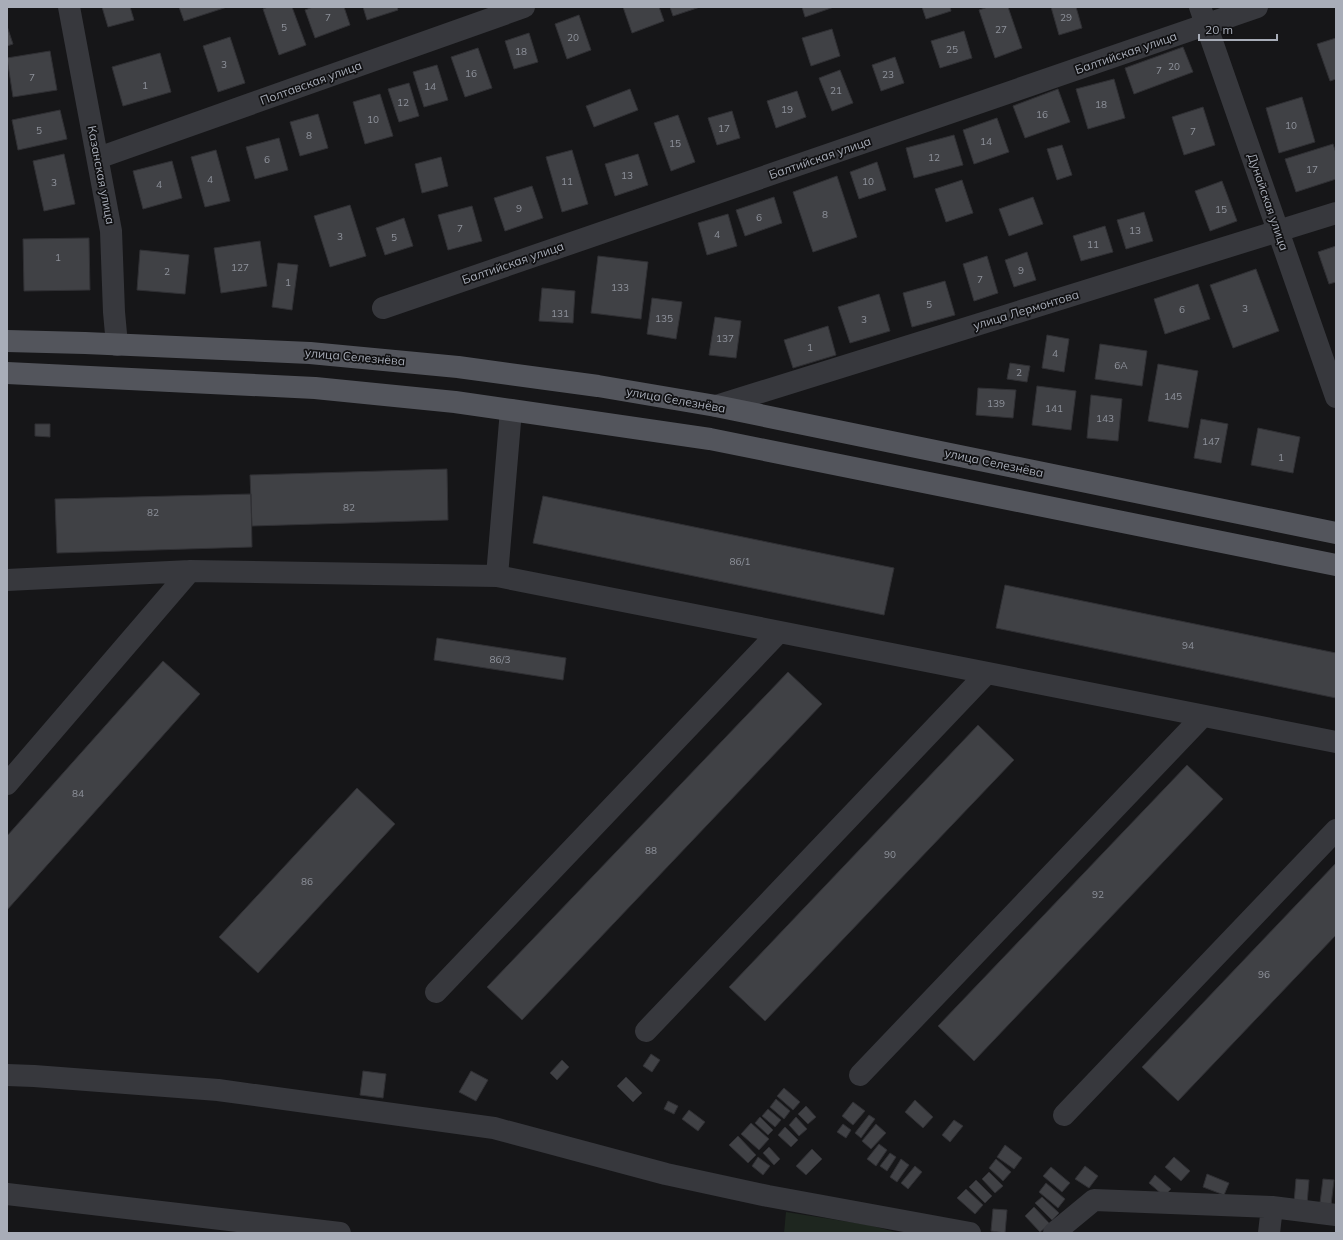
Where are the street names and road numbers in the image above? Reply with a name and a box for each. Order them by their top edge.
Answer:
street label: Балтийская улица [1073,28,1179,77]
street label: Полтавская улица [258,57,364,108]
street label: Казанская улица [85,124,118,226]
street label: Балтийская улица [767,133,873,182]
street label: Дунайская улица [1245,151,1292,253]
street label: Балтийская улица [460,238,566,287]
street label: улица Лермонтова [971,286,1081,333]
street label: улица Селезнёва [304,345,406,368]
street label: улица Селезнёва [625,383,727,416]
street label: улица Селезнёва [943,445,1045,480]

